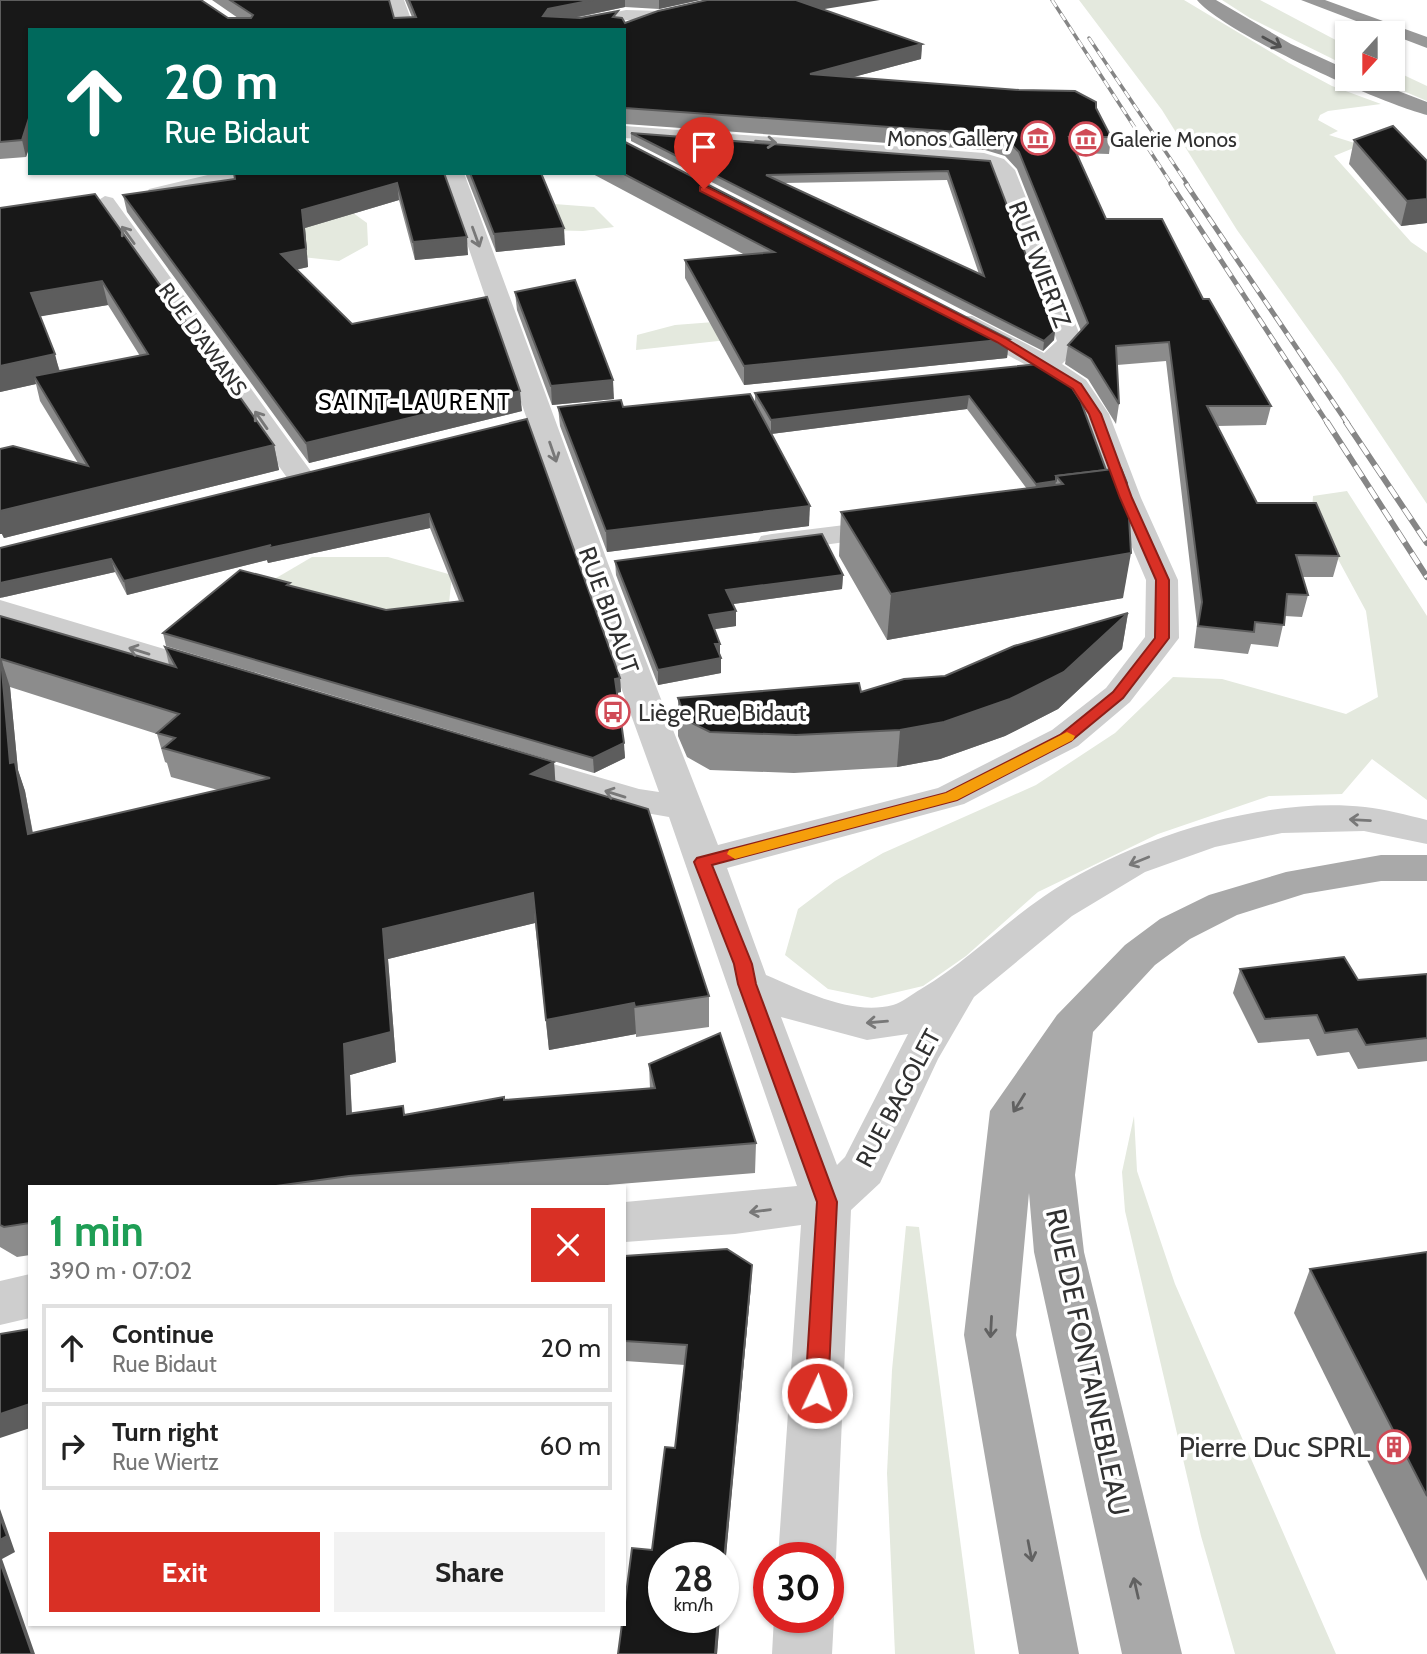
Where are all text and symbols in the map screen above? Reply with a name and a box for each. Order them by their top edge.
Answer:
north arrow [1335,21,1405,91]
map controls [1335,21,1405,91]
one-way arrow [1261,36,1282,49]
text: 20 m [164,52,278,111]
icon: ahead [49,56,140,147]
text: Rue Bidaut [164,112,310,151]
pin [674,117,734,189]
museum icon: Monos Gallery [1019,119,1057,157]
museum icon: Galerie Monos [1067,120,1105,158]
place label: Monos Gallery [887,126,1014,151]
place label: Galerie Monos [1110,127,1237,152]
icon: arrive [685,128,723,166]
one-way arrow [754,135,777,148]
street label: RUE WIERTZ [1003,197,1078,332]
one-way arrow [121,226,135,245]
one-way arrow [471,226,484,248]
street label: RUE D'AWANS [154,278,252,400]
district label: SAINT-LAURENT [318,388,512,416]
one-way arrow [254,411,268,430]
one-way arrow [548,440,560,462]
street label: RUE BIDAUT [573,543,645,678]
one-way arrow [129,644,151,657]
bus stop icon: Liège Rue Bidaut [594,693,632,731]
place label: Liège Rue Bidaut [638,698,806,727]
one-way arrow [605,787,627,800]
one-way arrow [1349,813,1372,826]
one-way arrow [1128,856,1150,869]
one-way arrow [866,1016,889,1029]
street label: RUE BAGOLET [849,1024,947,1172]
one-way arrow [1012,1092,1026,1112]
text: 1 min [49,1205,144,1257]
one-way arrow [749,1205,772,1218]
street label: RUE DE FONTAINEBLEAU [1039,1205,1137,1519]
button: close [531,1208,605,1282]
text: 390 m · 07:02 [49,1257,192,1285]
one-way arrow [984,1315,997,1338]
text: Continue [112,1318,214,1350]
icon: ahead [53,1329,91,1367]
text: 20 m [541,1332,601,1364]
text: Rue Bidaut [112,1350,217,1378]
position arrow [780,1356,854,1430]
text: Turn right [112,1416,218,1448]
icon: right [53,1427,91,1465]
building icon: Pierre Duc SPRL [1375,1428,1413,1466]
text: 60 m [539,1430,601,1462]
place label: Pierre Duc SPRL [1179,1430,1370,1464]
text: Rue Wiertz [112,1448,219,1476]
button: Exit [49,1532,320,1612]
button: Share [334,1532,605,1612]
one-way arrow [1024,1539,1037,1562]
speed limit sign: 30 [753,1542,844,1633]
text: 28 [674,1557,713,1600]
one-way arrow [1129,1577,1143,1600]
text: km/h [674,1594,713,1616]

